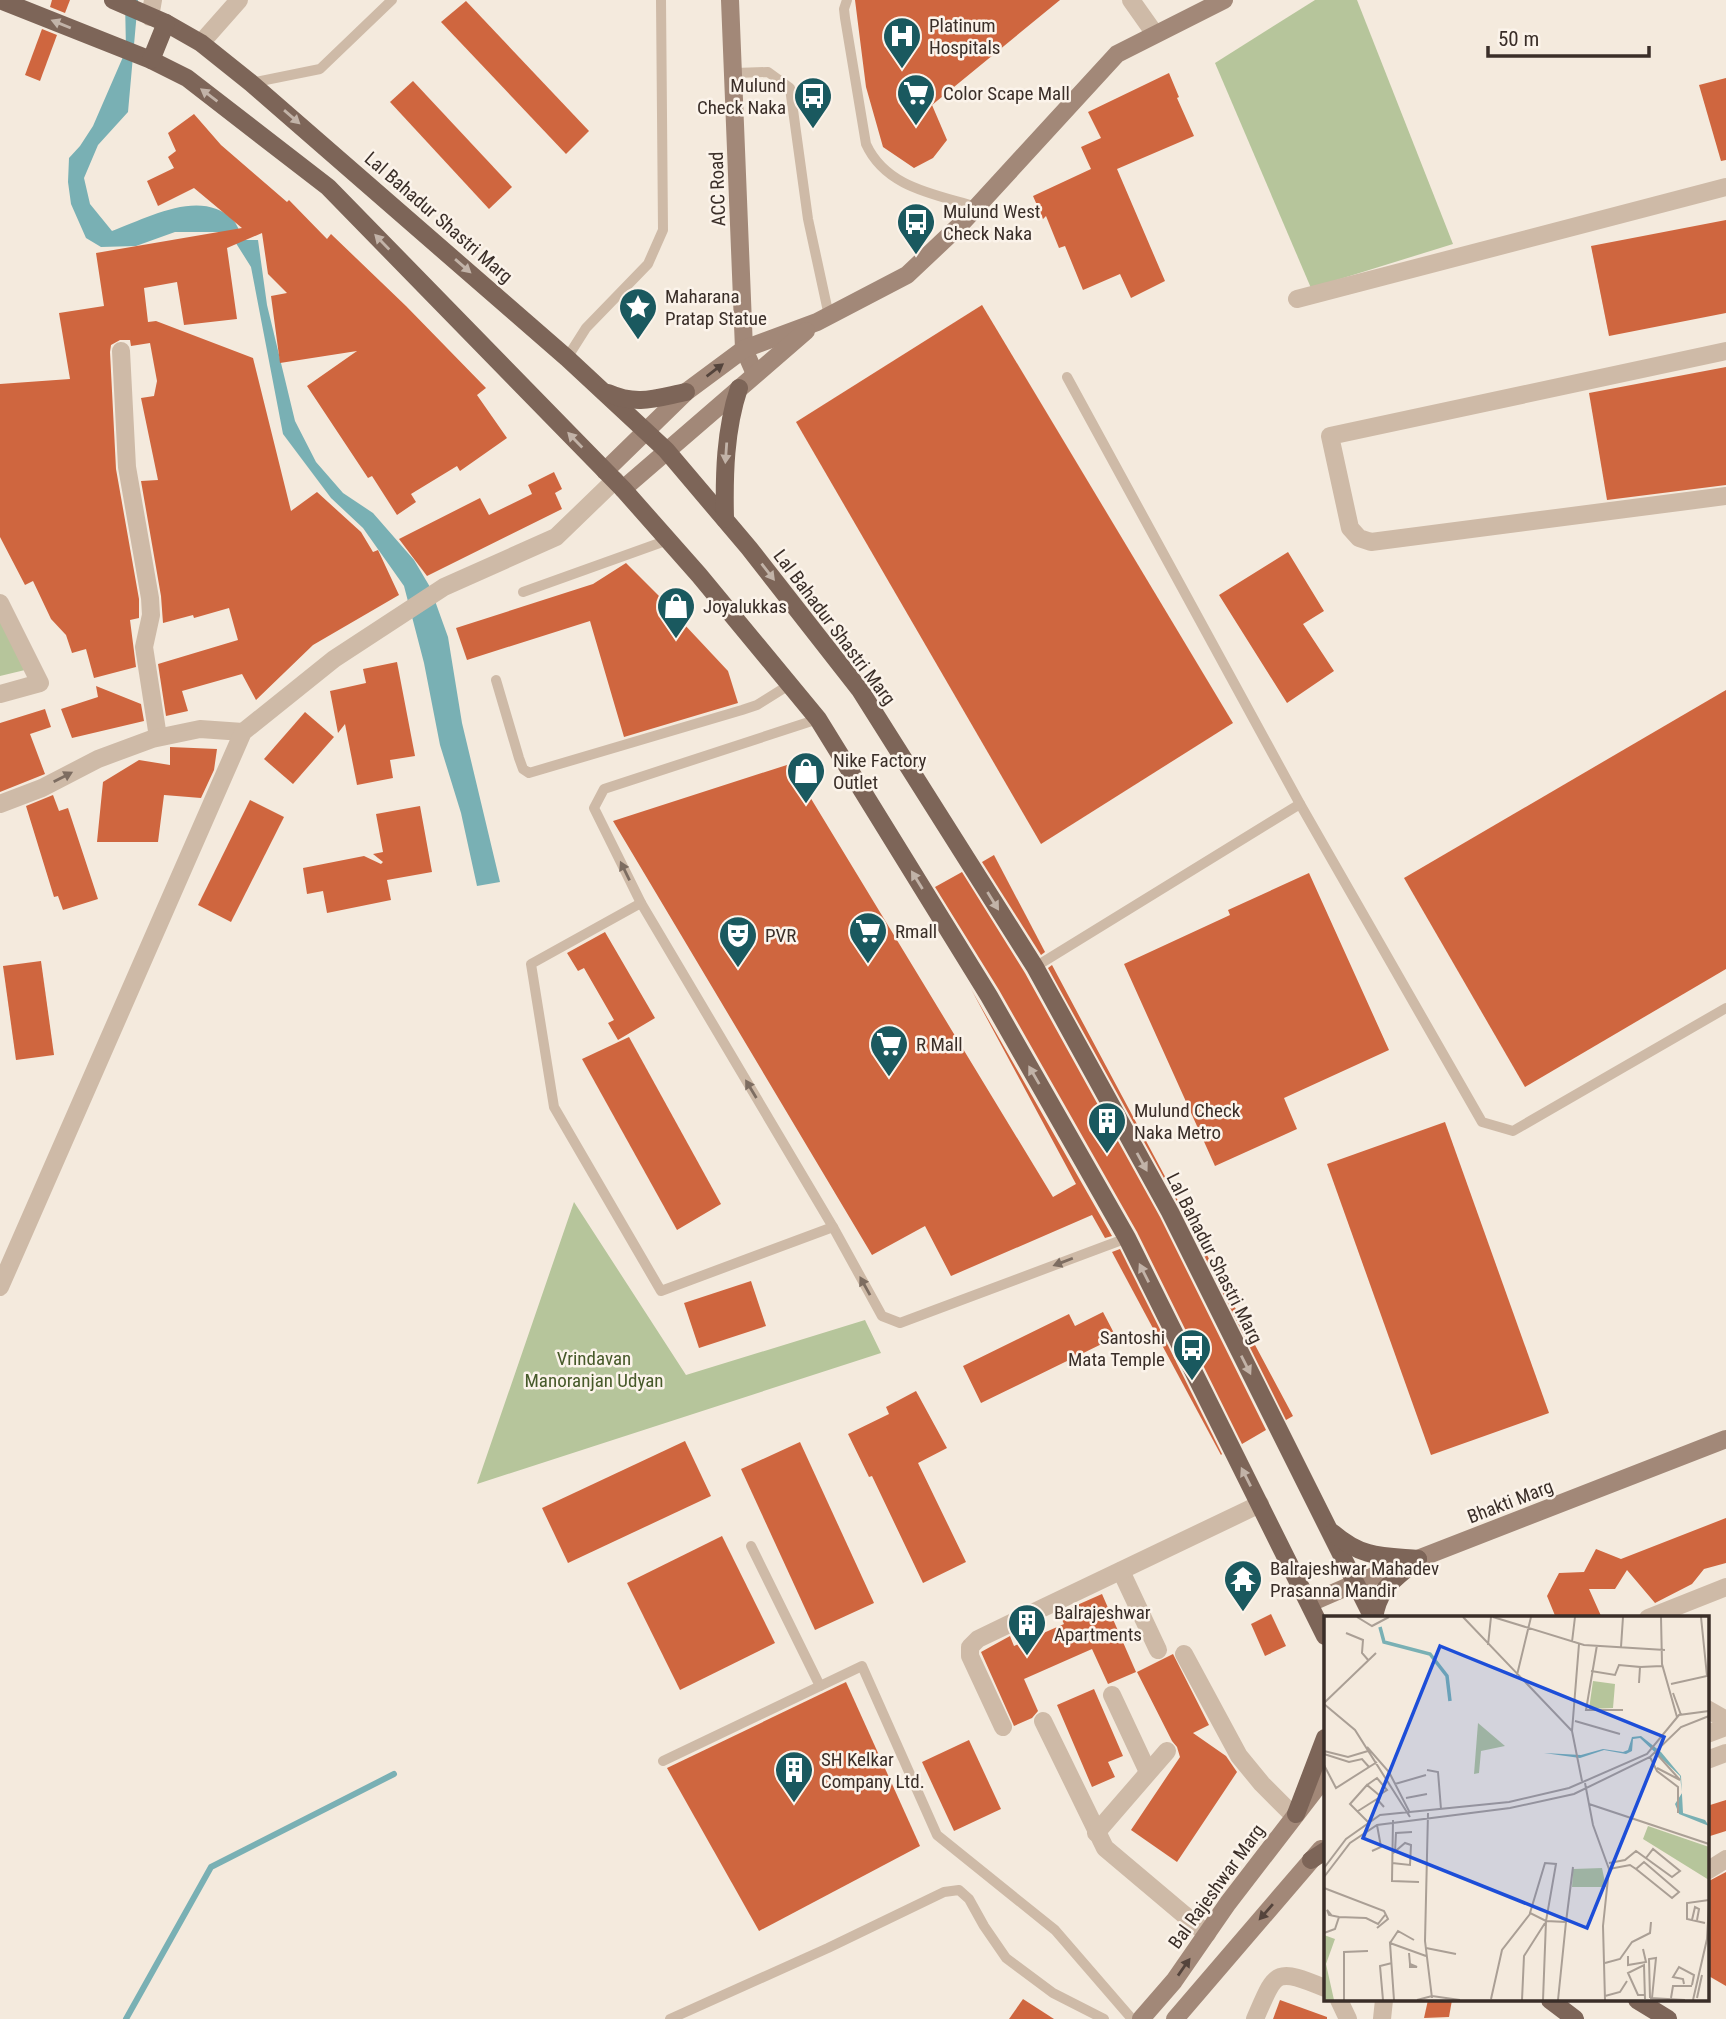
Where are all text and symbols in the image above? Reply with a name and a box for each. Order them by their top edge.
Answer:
place label: Platinum Hospitals [929,14,1000,59]
scale bar [1488,14,1649,58]
hospital icon: Platinum Hospitals [881,15,923,70]
one-way arrow [50,19,71,30]
text: 50 m [1498,27,1539,51]
supermarket icon: Color Scape Mall [895,72,937,127]
place label: Mulund Check Naka [697,74,786,119]
bus stop icon: Mulund Check Naka [792,75,834,130]
place label: Color Scape Mall [943,82,1070,105]
one-way arrow [200,89,218,103]
one-way arrow [283,109,300,124]
street label: Lal Bahadur Shastri Marg [360,147,517,288]
street label: ACC Road [705,151,730,227]
place label: Mulund West Check Naka [943,200,1040,245]
bus stop icon: Mulund West Check Naka [895,201,937,256]
one-way arrow [374,234,390,250]
one-way arrow [454,258,471,274]
place label: Maharana Pratap Statue [665,285,767,330]
place icon: Maharana Pratap Statue [617,286,659,341]
one-way arrow [706,362,724,377]
one-way arrow [567,432,583,448]
one-way arrow [721,442,732,464]
street label: Lal Bahadur Shastri Marg [769,545,901,710]
one-way arrow [760,564,775,581]
shop icon: Joyalukkas [655,585,697,640]
place label: Joyalukkas [703,595,787,618]
place label: Nike Factory Outlet [833,749,926,794]
shop icon: Nike Factory Outlet [785,750,827,805]
one-way arrow [53,772,73,783]
one-way arrow [620,861,631,881]
one-way arrow [910,870,923,889]
one-way arrow [987,891,1000,911]
supermarket icon: Rmall [847,910,889,965]
theatre icon: PVR [717,914,759,969]
place label: Rmall [895,920,937,943]
place label: PVR [765,924,796,947]
supermarket icon: R Mall [868,1023,910,1078]
place label: R Mall [916,1033,963,1056]
one-way arrow [1028,1065,1040,1084]
one-way arrow [745,1080,757,1099]
place label: Mulund Check Naka Metro [1134,1099,1241,1144]
building icon: Mulund Check Naka Metro [1086,1100,1128,1155]
one-way arrow [1136,1153,1148,1172]
street label: Lal Bahadur Shastri Marg [1161,1169,1268,1348]
one-way arrow [1052,1257,1073,1268]
one-way arrow [1139,1263,1150,1283]
one-way arrow [859,1277,871,1296]
place label: Santoshi Mata Temple [1068,1326,1165,1371]
bus stop icon: Santoshi Mata Temple [1171,1327,1213,1382]
park label: Vrindavan Manoranjan Udyan [524,1347,664,1392]
one-way arrow [1241,1355,1252,1375]
one-way arrow [1241,1467,1252,1487]
street label: Bhakti Marg [1464,1475,1556,1528]
place label: Balrajeshwar Mahadev Prasanna Mandir [1270,1557,1439,1602]
temple icon: Balrajeshwar Mahadev Prasanna Mandir [1222,1558,1264,1613]
place label: Balrajeshwar Apartments [1054,1601,1151,1646]
building icon: Balrajeshwar Apartments [1006,1602,1048,1657]
inset map [1324,1616,1708,2002]
place label: SH Kelkar Company Ltd. [821,1748,925,1793]
building icon: SH Kelkar Company Ltd. [773,1749,815,1804]
street label: Bal Rajeshwar Marg [1163,1819,1269,1953]
one-way arrow [1258,1903,1274,1921]
one-way arrow [1177,1958,1191,1976]

